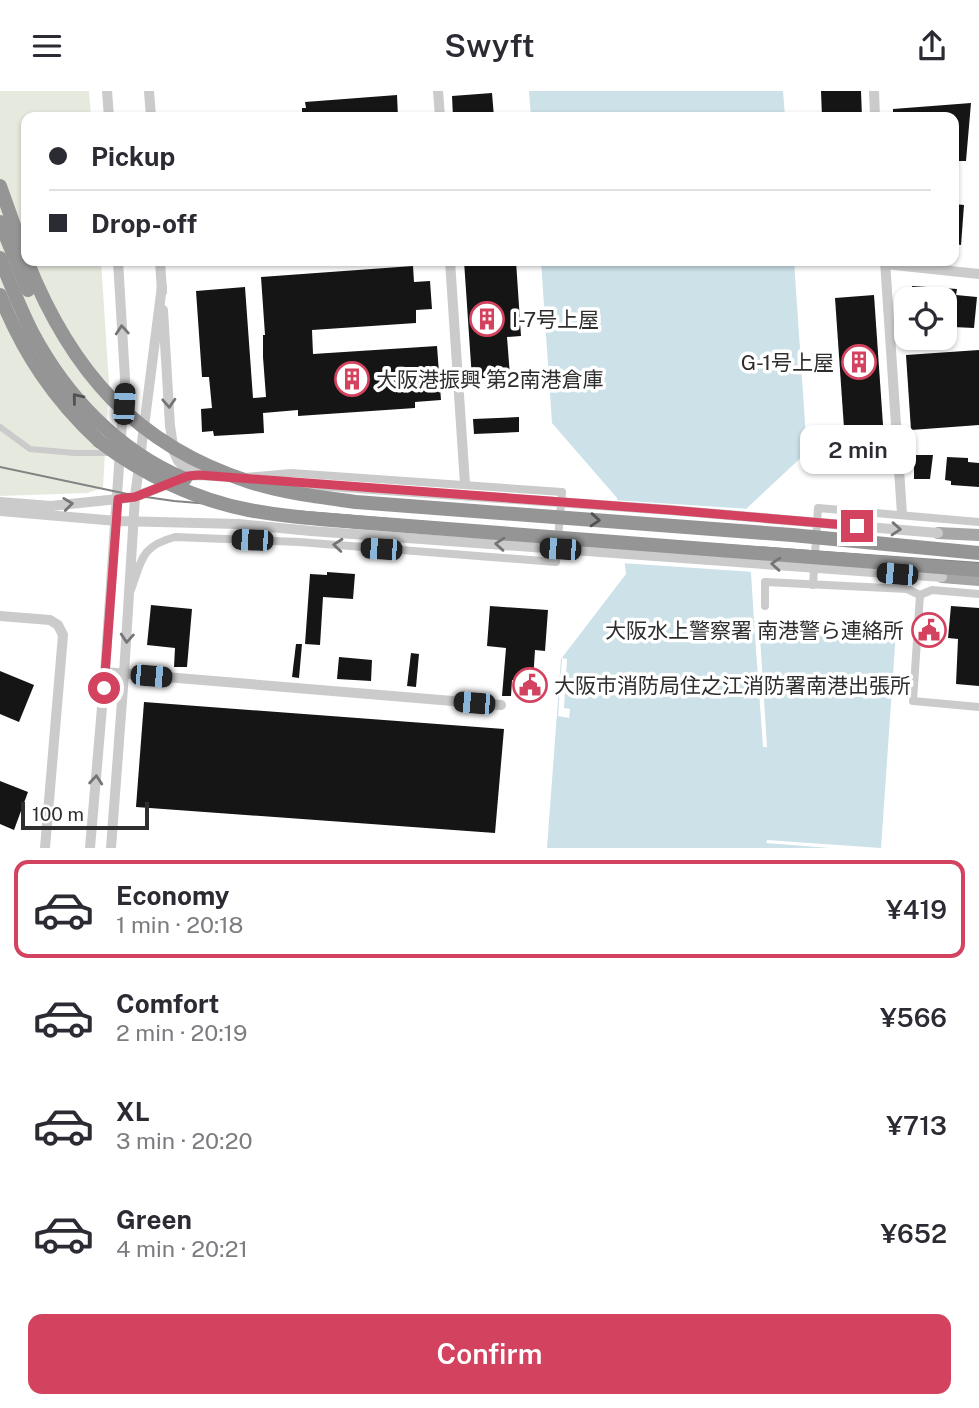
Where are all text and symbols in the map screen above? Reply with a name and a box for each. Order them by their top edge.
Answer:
icon: menu [28,27,66,65]
text: Swyft [444,27,535,64]
icon: share [913,27,951,65]
text: Pickup [91,141,175,172]
text: Drop-off [91,208,197,239]
map controls [894,287,957,350]
button: locate [894,287,957,350]
building icon: I-7号上屋 [468,300,506,338]
place label: I-7号上屋 [512,307,599,332]
one-way arrow [115,325,130,336]
building icon: G-1号上屋 [840,343,878,381]
place label: G-1号上屋 [741,350,834,375]
building icon: 大阪港振興 第2南港倉庫 [333,360,371,398]
place label: 大阪港振興 第2南港倉庫 [376,367,604,392]
car [113,382,136,426]
one-way arrow [73,393,85,406]
one-way arrow [161,398,176,409]
callout: 2 min [799,425,915,473]
text: 2 min [828,436,888,463]
one-way arrow [62,496,74,511]
route end [841,510,873,542]
one-way arrow [589,512,600,527]
one-way arrow [891,521,902,536]
car [231,529,274,551]
car [360,537,403,561]
one-way arrow [494,537,505,552]
car [539,537,582,561]
one-way arrow [332,538,343,553]
one-way arrow [770,557,781,572]
car [876,562,919,586]
public building icon: 大阪水上警察署 南港警ら連絡所 [910,611,948,649]
place label: 大阪水上警察署 南港警ら連絡所 [605,618,904,643]
one-way arrow [119,633,134,644]
car [130,664,173,688]
public building icon: 大阪市消防局住之江消防署南港出張所 [511,666,549,704]
route start [88,672,120,704]
place label: 大阪市消防局住之江消防署南港出張所 [554,673,911,698]
car [453,691,496,715]
one-way arrow [88,774,103,785]
scale bar [21,799,149,831]
text: 100 m [32,803,84,825]
icon: car [32,878,95,941]
text: Economy [116,880,229,911]
text: ¥419 [886,894,947,925]
text: 1 min · 20:18 [116,911,244,938]
icon: car [32,986,95,1049]
text: Comfort [116,988,219,1019]
text: ¥566 [880,1002,947,1033]
text: 2 min · 20:19 [116,1019,247,1046]
icon: car [32,1094,95,1157]
text: XL [116,1096,150,1127]
text: ¥713 [886,1110,947,1141]
text: 3 min · 20:20 [116,1127,253,1154]
icon: car [32,1202,95,1265]
text: Green [116,1204,192,1235]
text: ¥652 [881,1218,947,1249]
text: 4 min · 20:21 [116,1235,248,1262]
button: Confirm [28,1314,951,1394]

